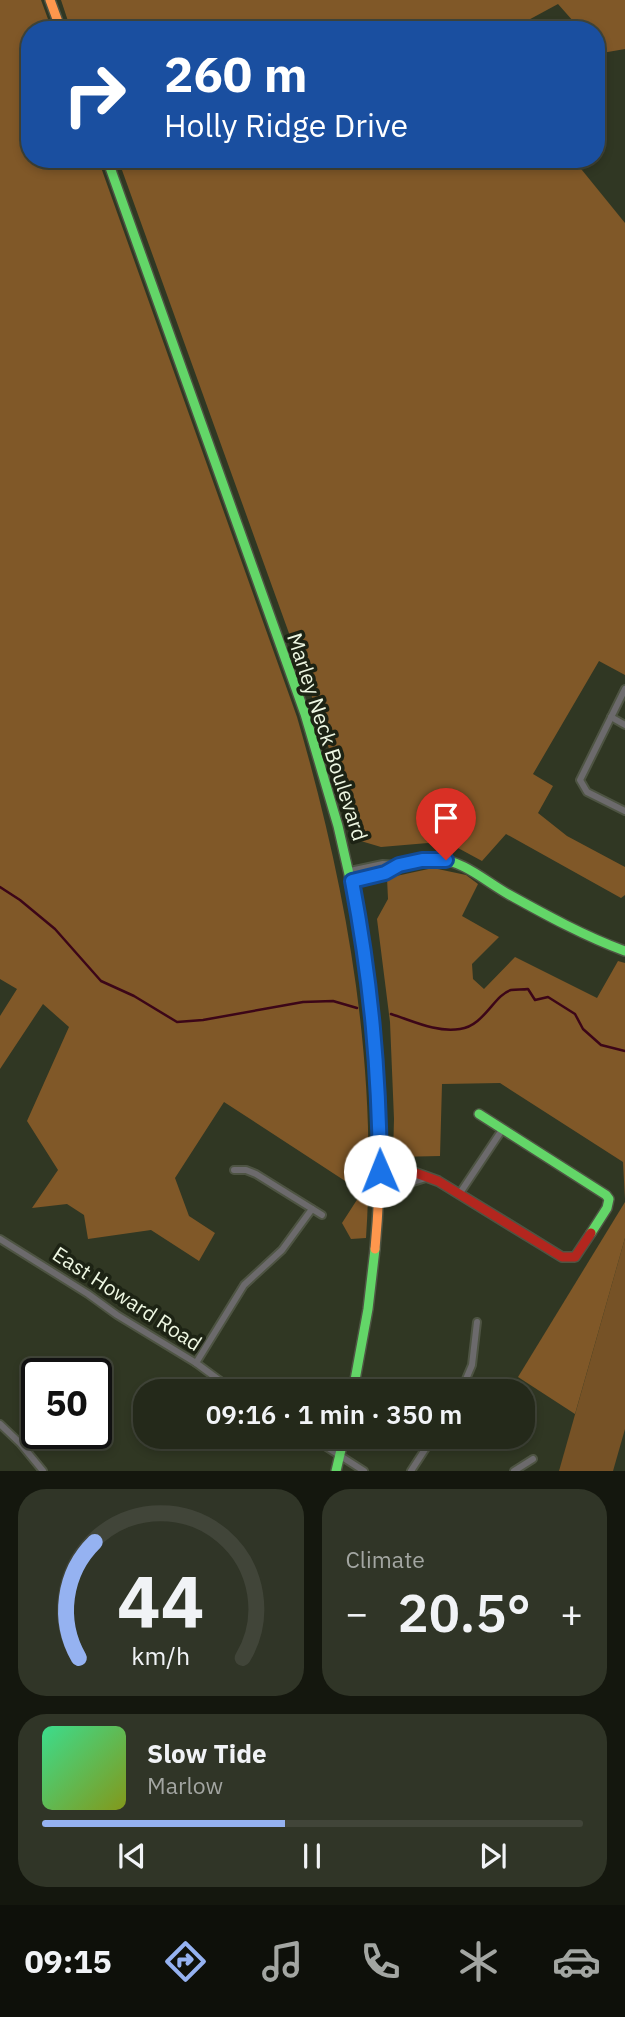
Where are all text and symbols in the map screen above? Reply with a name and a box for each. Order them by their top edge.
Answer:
text: 260 m [164,42,308,105]
icon: right [49,49,140,140]
text: Holly Ridge Drive [164,104,408,146]
street label: Marley Neck Boulevard [281,629,375,844]
pin [416,788,476,860]
icon: arrive [427,799,465,837]
position arrow [343,1134,417,1208]
street label: East Howard Road [48,1239,208,1357]
speed limit sign: 50 [21,1358,112,1449]
text: 09:16 · 1 min · 350 m [206,1397,462,1431]
text: Climate [346,1544,425,1574]
text: 44 [117,1554,204,1649]
text: 20.5° [397,1579,531,1646]
text: − [346,1588,368,1637]
text: + [560,1588,583,1637]
text: km/h [131,1639,190,1672]
text: Slow Tide [147,1736,267,1770]
text: Marlow [147,1770,223,1800]
icon: previous [113,1837,151,1875]
icon: pause [293,1837,331,1875]
icon: next [474,1837,512,1875]
icon: directions [161,1937,210,1986]
icon: music [258,1937,307,1986]
icon: phone [356,1937,405,1986]
icon: climate [454,1937,503,1986]
icon: car [552,1937,601,1986]
text: 09:15 [24,1940,112,1982]

